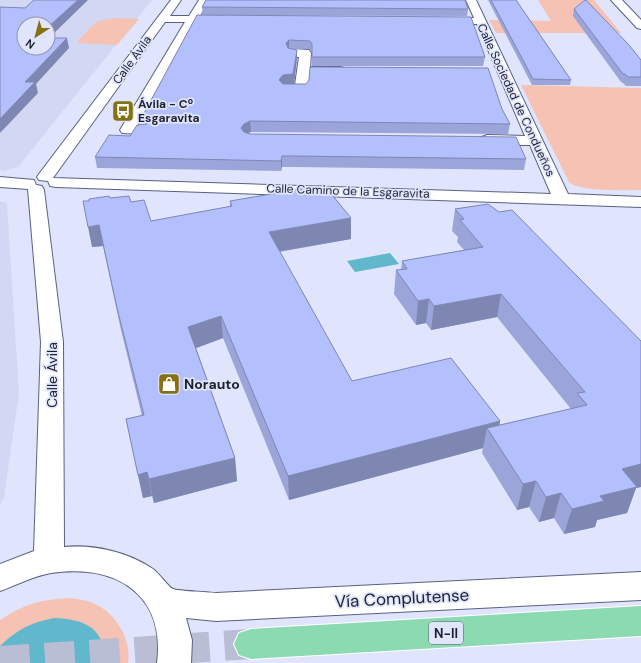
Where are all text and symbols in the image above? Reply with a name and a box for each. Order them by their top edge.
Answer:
north arrow [16,16,56,56]
street label: Calle Sociedad de Condueños [473,21,559,179]
street label: Calle Ávila [109,33,155,87]
text: N [23,36,37,52]
place label: Ávila - Cº Esgaravita [138,96,200,126]
bus stop icon: Ávila - Cº Esgaravita [110,98,136,124]
street label: Calle Camino de la Esgaravita [266,180,430,202]
street label: Calle Ávila [43,342,61,408]
shop icon: Norauto [156,371,182,397]
place label: Norauto [184,375,240,393]
street label: Vía Complutense [334,583,470,613]
road number: N-II [429,622,463,644]

